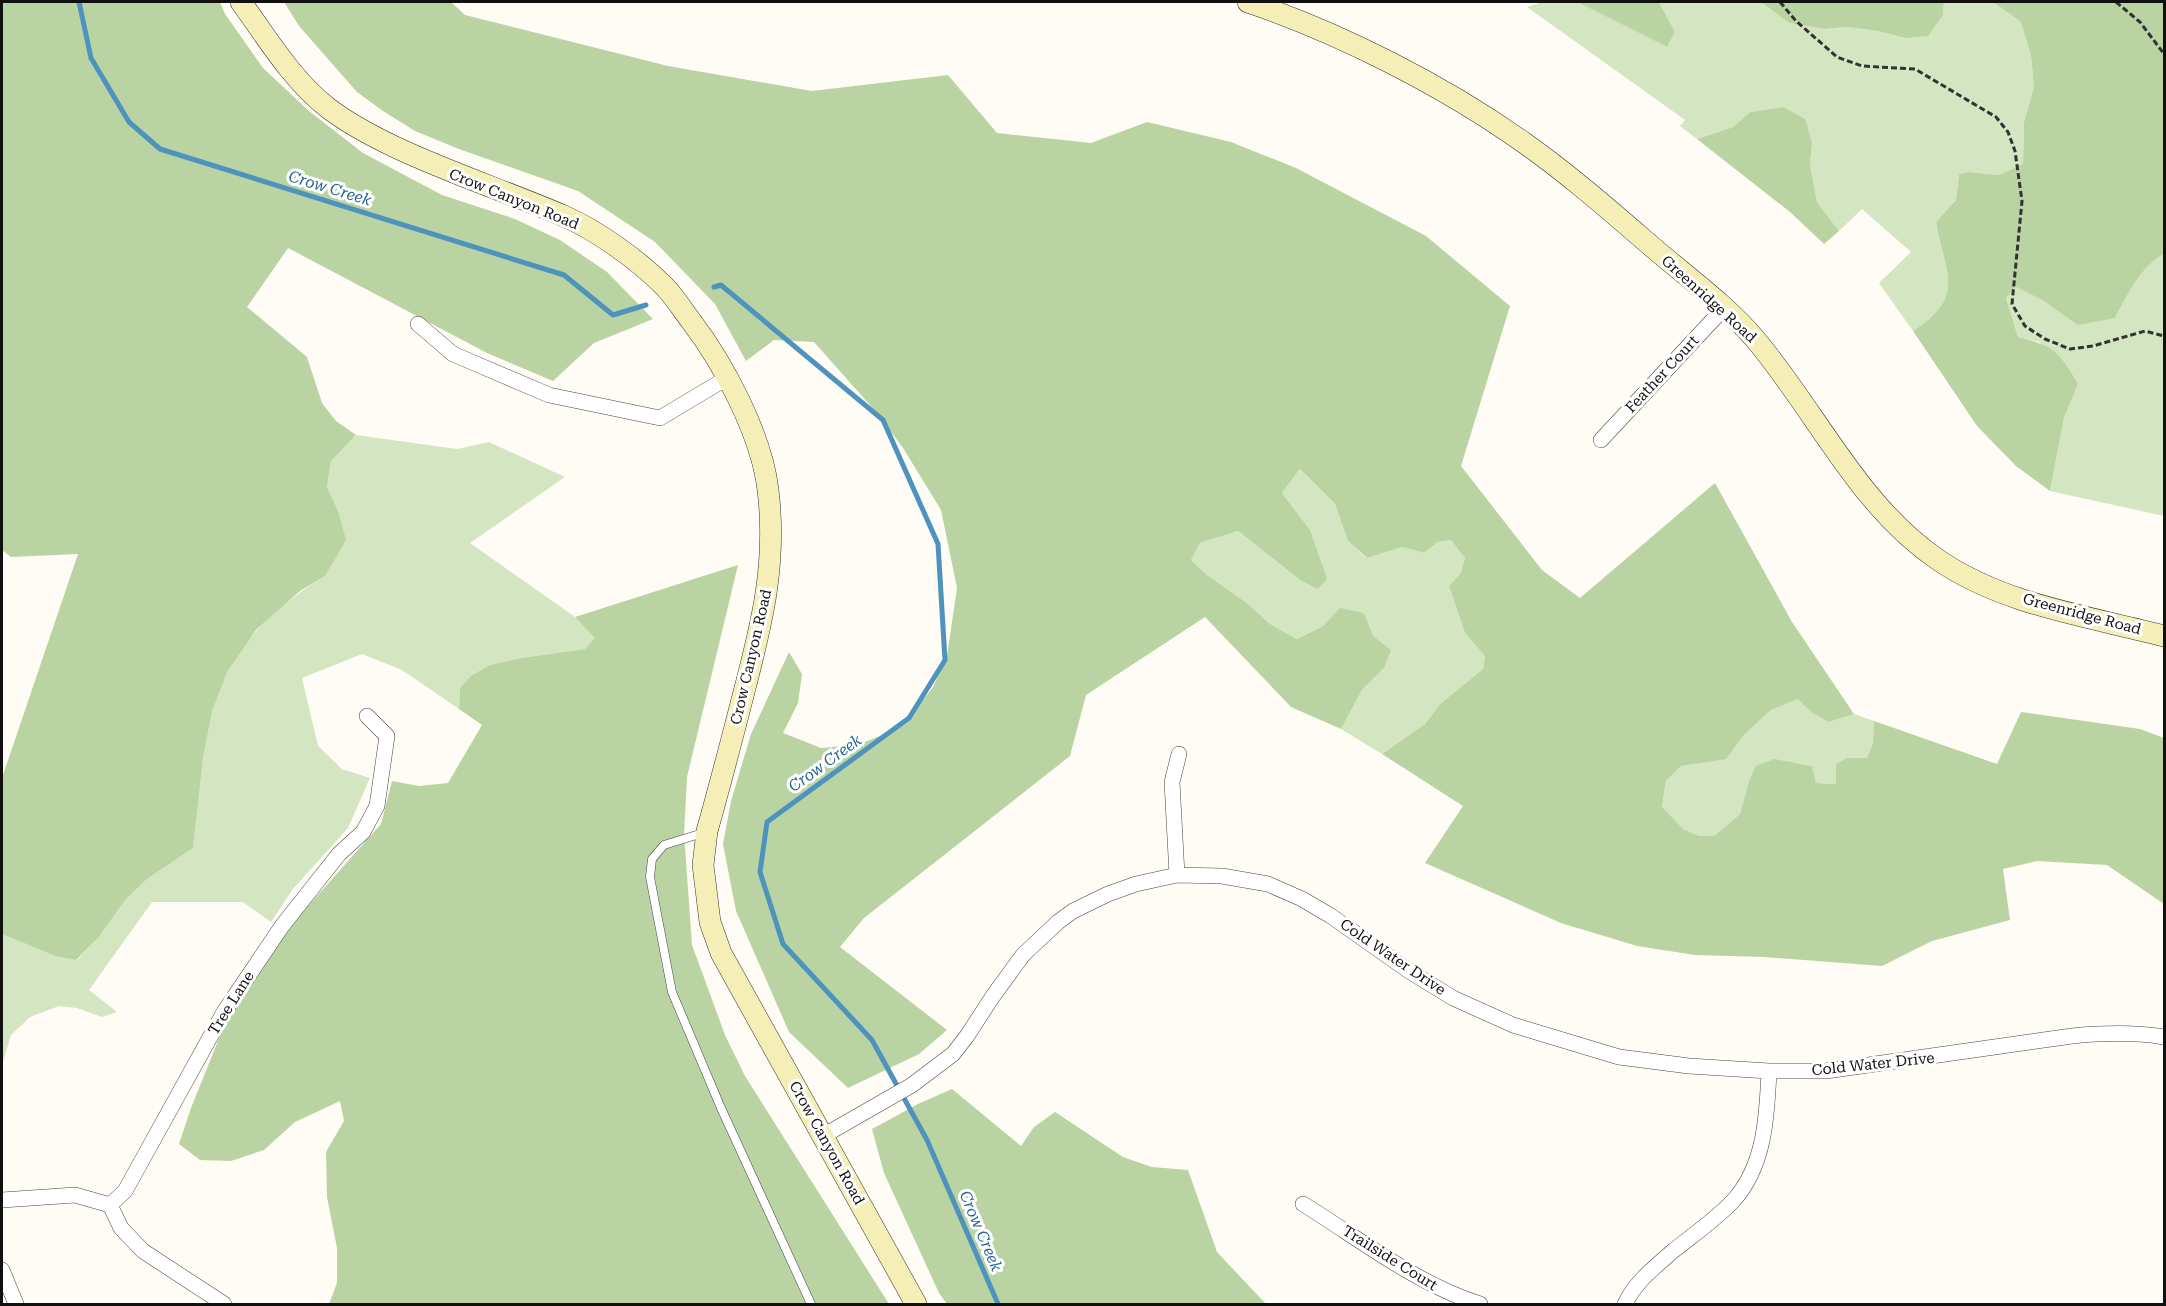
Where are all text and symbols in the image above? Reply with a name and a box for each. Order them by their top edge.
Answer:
street label: Crow Canyon Road [446,165,582,233]
water label: Crow Creek [286,166,374,210]
street label: Greenridge Road [1658,252,1760,347]
street label: Feather Court [1622,331,1703,416]
street label: Crow Canyon Road [727,587,775,726]
street label: Greenridge Road [2021,590,2143,639]
water label: Crow Creek [785,730,865,796]
street label: Cold Water Drive [1337,915,1449,999]
street label: Tree Lane [204,968,258,1038]
street label: Cold Water Drive [1811,1049,1935,1079]
street label: Crow Canyon Road [786,1078,869,1208]
water label: Crow Creek [956,1188,1007,1274]
street label: Trailside Court [1339,1222,1441,1295]

